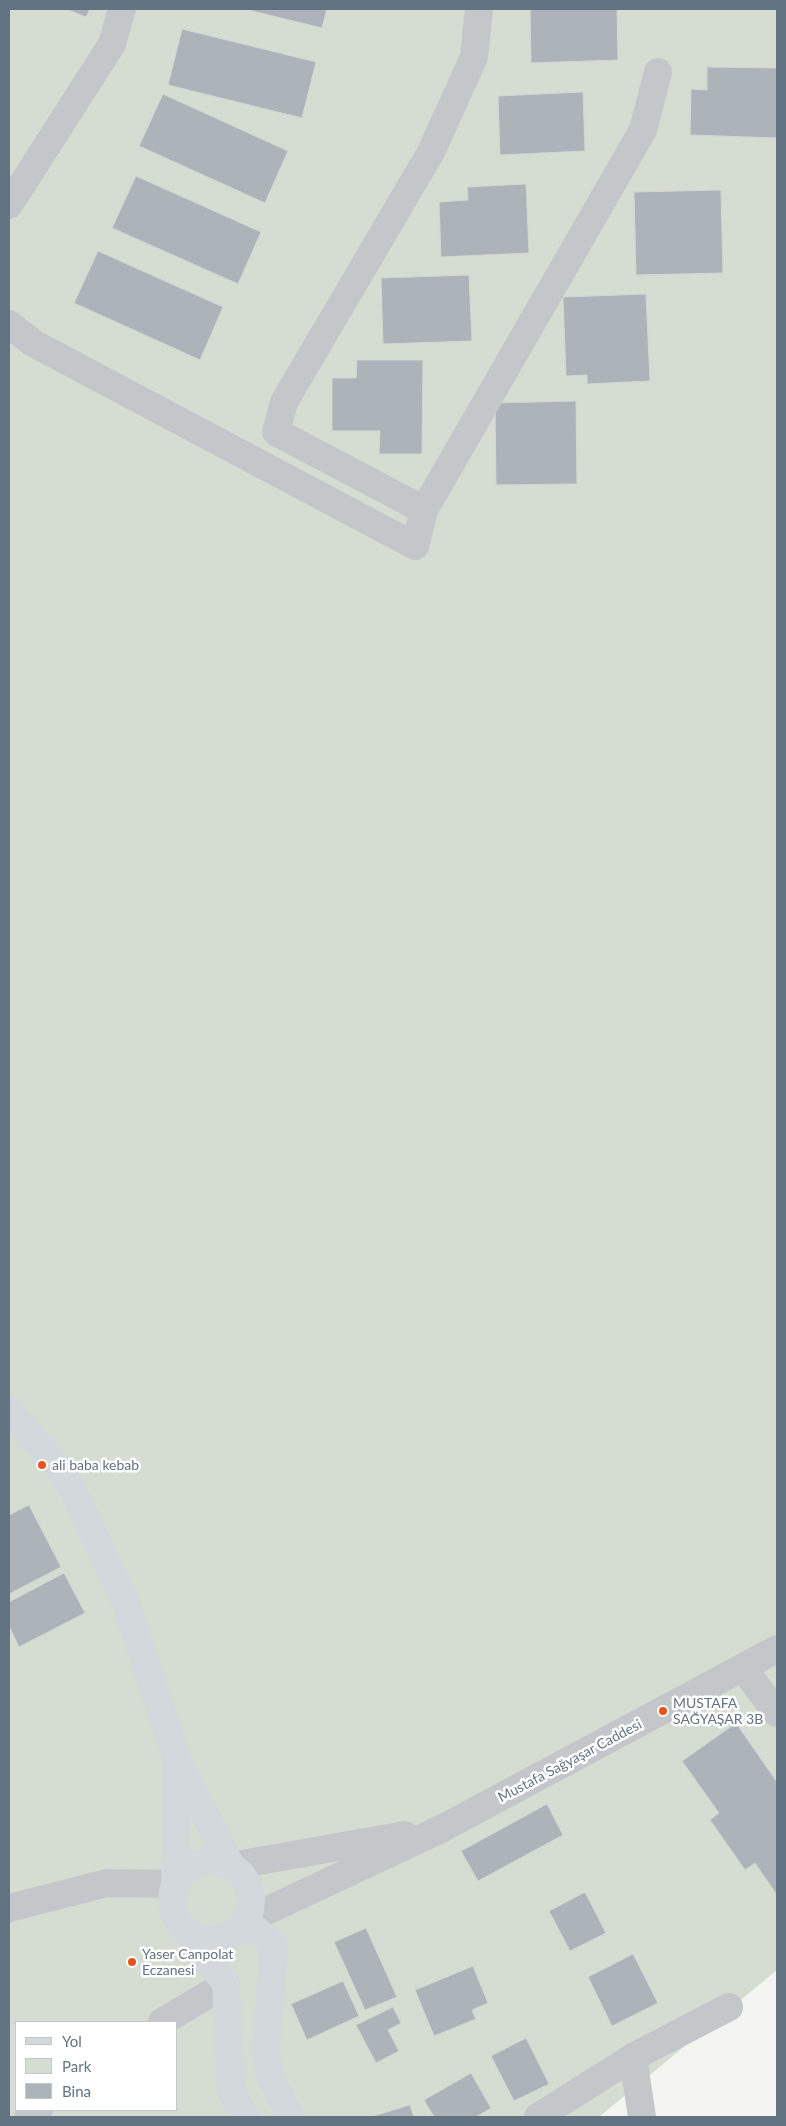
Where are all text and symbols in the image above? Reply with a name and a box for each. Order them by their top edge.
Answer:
place label: ali baba kebab [52,1457,139,1473]
marker: ali baba kebab [36,1459,48,1471]
place label: MUSTAFA SAĞYAŞAR 3B [673,1695,763,1728]
marker: MUSTAFA SAĞYAŞAR 3B [657,1705,669,1717]
street label: Mustafa Sağyaşar Caddesi [495,1716,645,1806]
place label: Yaser Canpolat Eczanesi [142,1946,233,1978]
marker: Yaser Canpolat Eczanesi [126,1956,138,1968]
legend [15,2021,178,2111]
text: Yol [62,2032,82,2050]
text: Park [62,2057,91,2075]
text: Bina [62,2082,91,2100]

